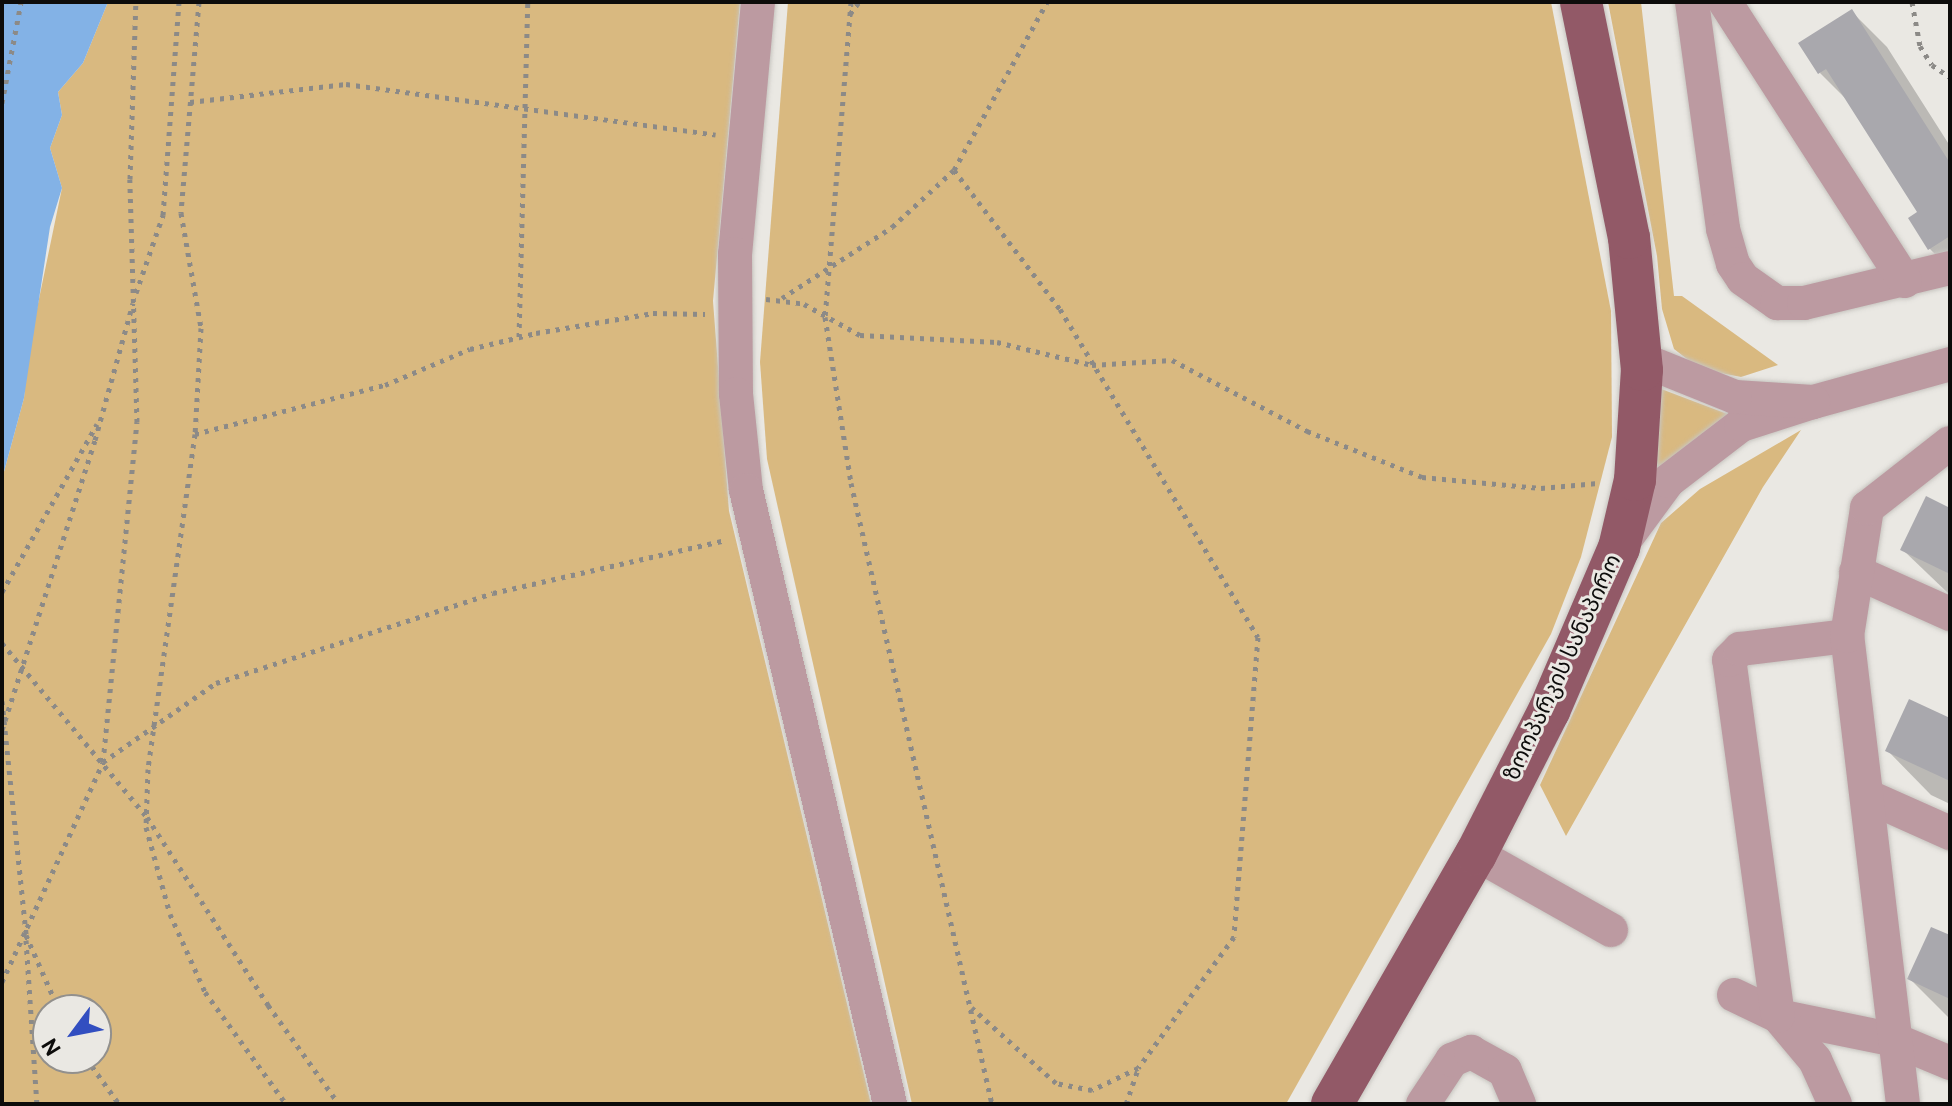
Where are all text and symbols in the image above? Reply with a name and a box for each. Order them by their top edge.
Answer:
street label: ზოოპარკის სანაპირო [1500,551,1628,785]
north arrow [32,994,112,1074]
text: N [37,1032,69,1060]

